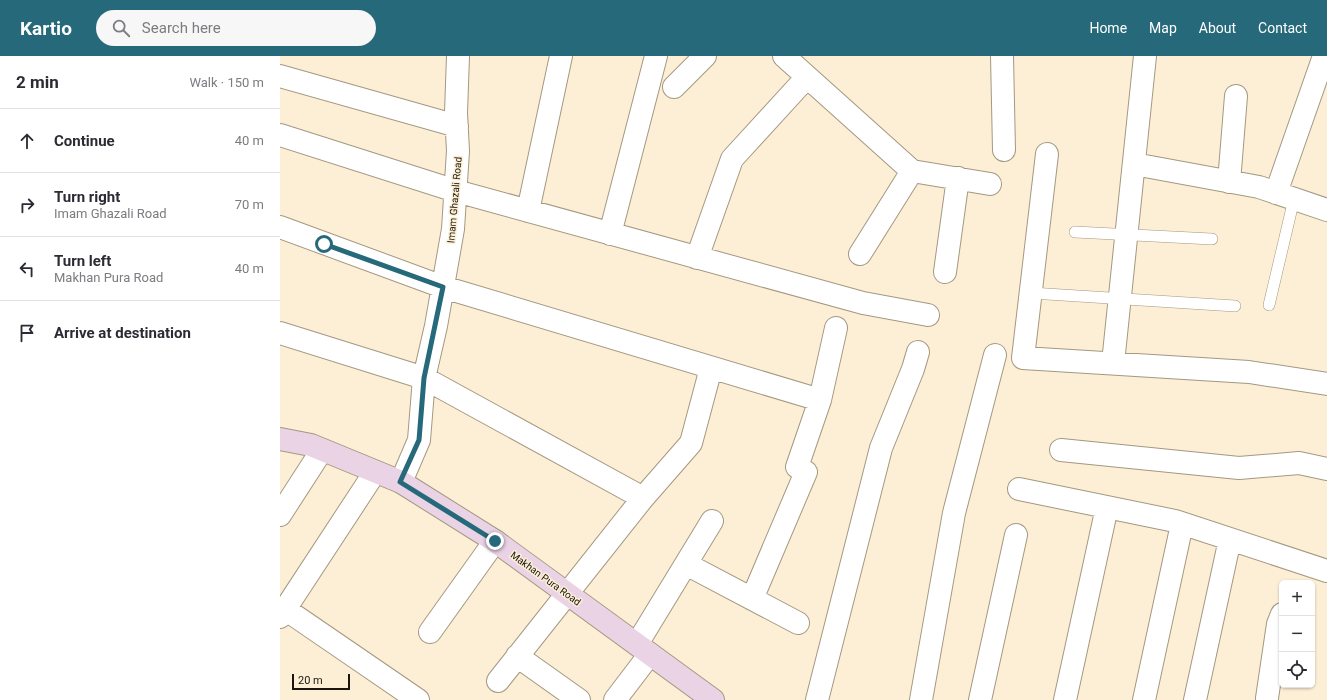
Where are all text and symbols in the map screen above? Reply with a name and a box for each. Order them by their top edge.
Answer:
search box [96,10,376,46]
text: Kartio [20,17,72,40]
icon: search [110,17,132,39]
text: Search here [142,19,221,37]
text: Home [1089,20,1127,36]
text: Map [1149,20,1177,36]
text: About [1199,20,1236,36]
text: Contact [1258,20,1307,36]
text: 2 min [16,72,59,92]
text: Walk · 150 m [189,75,264,90]
icon: ahead [16,130,38,152]
text: Continue [54,132,115,150]
text: 40 m [235,133,264,148]
street label: Imam Ghazali Road [445,156,464,244]
text: Turn right [54,188,120,206]
icon: right [16,194,38,216]
text: 70 m [235,197,264,212]
text: Imam Ghazali Road [54,206,167,221]
route start [315,235,333,253]
text: Turn left [54,252,111,270]
icon: left [16,258,38,280]
text: 40 m [235,261,264,276]
text: Makhan Pura Road [54,270,163,285]
icon: arrive [16,322,38,344]
text: Arrive at destination [54,324,191,342]
route end [486,532,504,550]
street label: Makhan Pura Road [508,549,583,608]
map controls [1279,580,1315,688]
button: + [1279,580,1315,616]
button: − [1279,616,1315,652]
button: locate [1279,652,1315,688]
scale bar [292,672,350,691]
text: 20 m [298,674,323,687]

